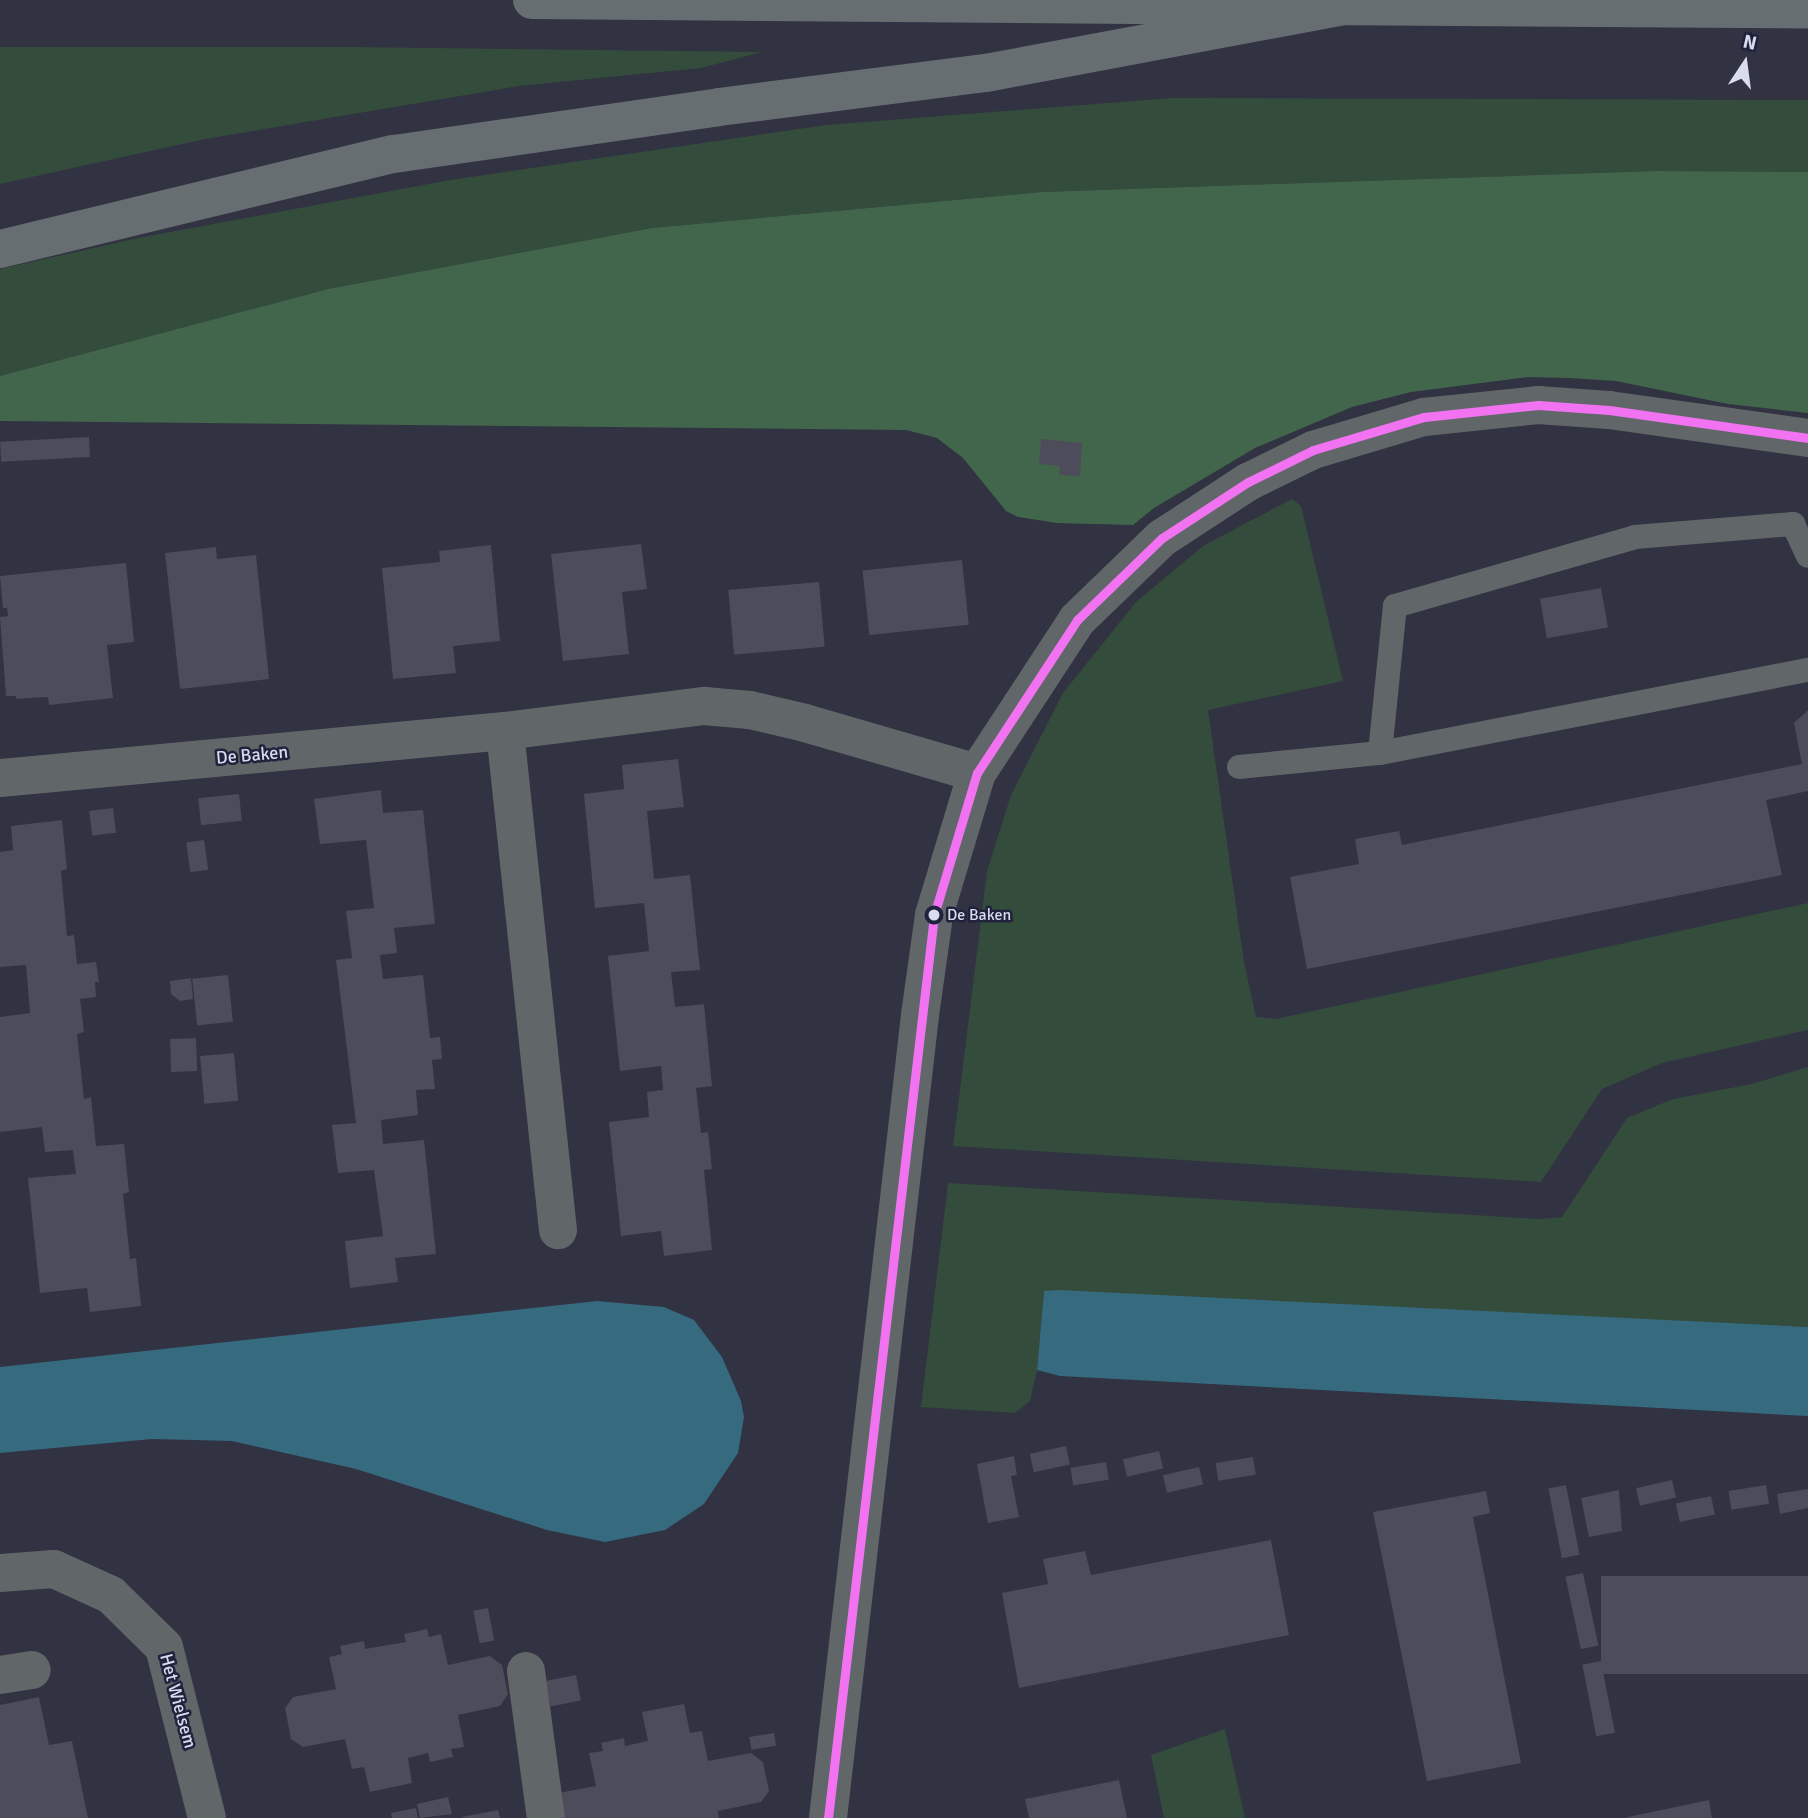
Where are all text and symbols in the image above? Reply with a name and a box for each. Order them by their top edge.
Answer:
north arrow [1710,28,1780,98]
text: N [1741,29,1759,56]
street label: De Baken [215,741,289,769]
place label: De Baken [947,905,1011,925]
marker: De Baken [927,908,941,922]
street label: Het Wielsem [155,1651,201,1751]

